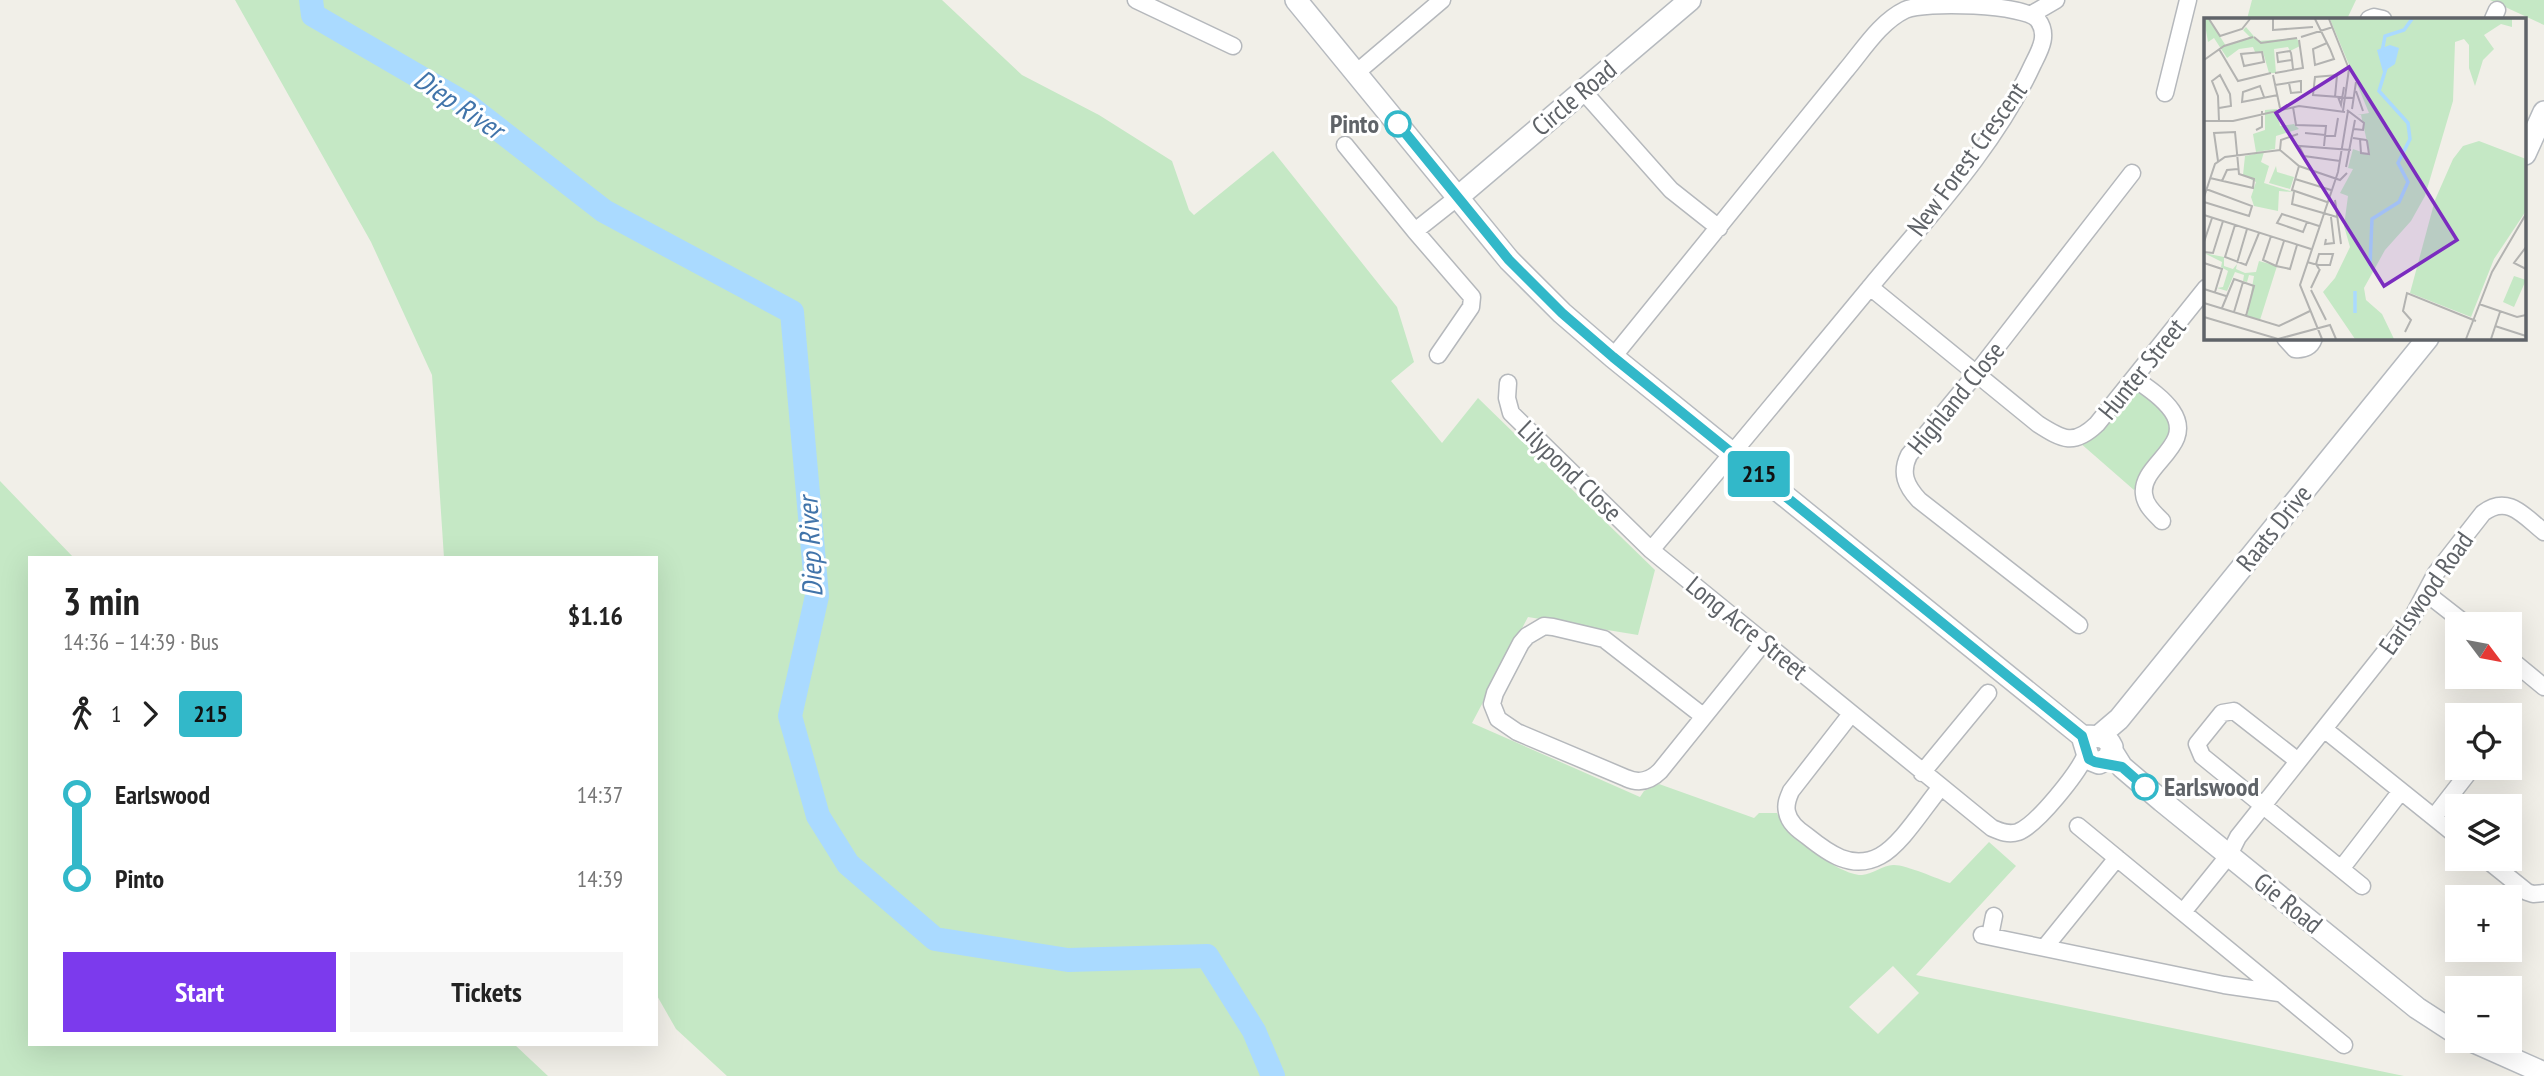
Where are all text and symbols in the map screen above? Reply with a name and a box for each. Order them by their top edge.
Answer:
inset map [2204,18,2526,340]
street label: Circle Road [1525,53,1623,143]
water label: Diep River [407,60,515,149]
street label: New Forest Crescent [1900,75,2034,242]
place label: Pinto [1330,107,1379,140]
marker: Pinto [1385,111,1411,137]
street label: Hunter Street [2091,311,2192,426]
street label: Highland Close [1900,335,2011,461]
street label: Lilypond Close [1512,413,1629,528]
line badge: 215 [1719,451,1799,497]
text: 215 [1742,458,1776,489]
street label: Raats Drive [2229,478,2319,578]
water label: Diep River [788,492,831,598]
street label: Earlswood Road [2371,525,2480,660]
street label: Long Acre Street [1680,569,1815,687]
text: 3 min [63,576,140,625]
text: $1.16 [568,599,623,632]
north arrow [2445,612,2522,690]
map controls [2445,612,2522,1053]
text: 14:36 – 14:39 · Bus [63,627,219,656]
icon: walk [63,695,101,733]
icon: forward [131,695,169,733]
text: 215 [193,698,228,729]
text: 1 [111,699,121,728]
button: locate [2445,703,2522,780]
place label: Earlswood [2164,770,2259,803]
marker: Earlswood [2132,774,2158,800]
text: Earlswood [115,778,210,811]
text: 14:37 [577,780,623,809]
button: layers [2445,794,2522,871]
text: Pinto [115,862,164,895]
text: 14:39 [577,864,623,893]
street label: Gie Road [2247,865,2329,940]
button: + [2445,885,2522,962]
button: Start [63,952,336,1032]
button: Tickets [350,952,623,1032]
button: − [2445,976,2522,1053]

